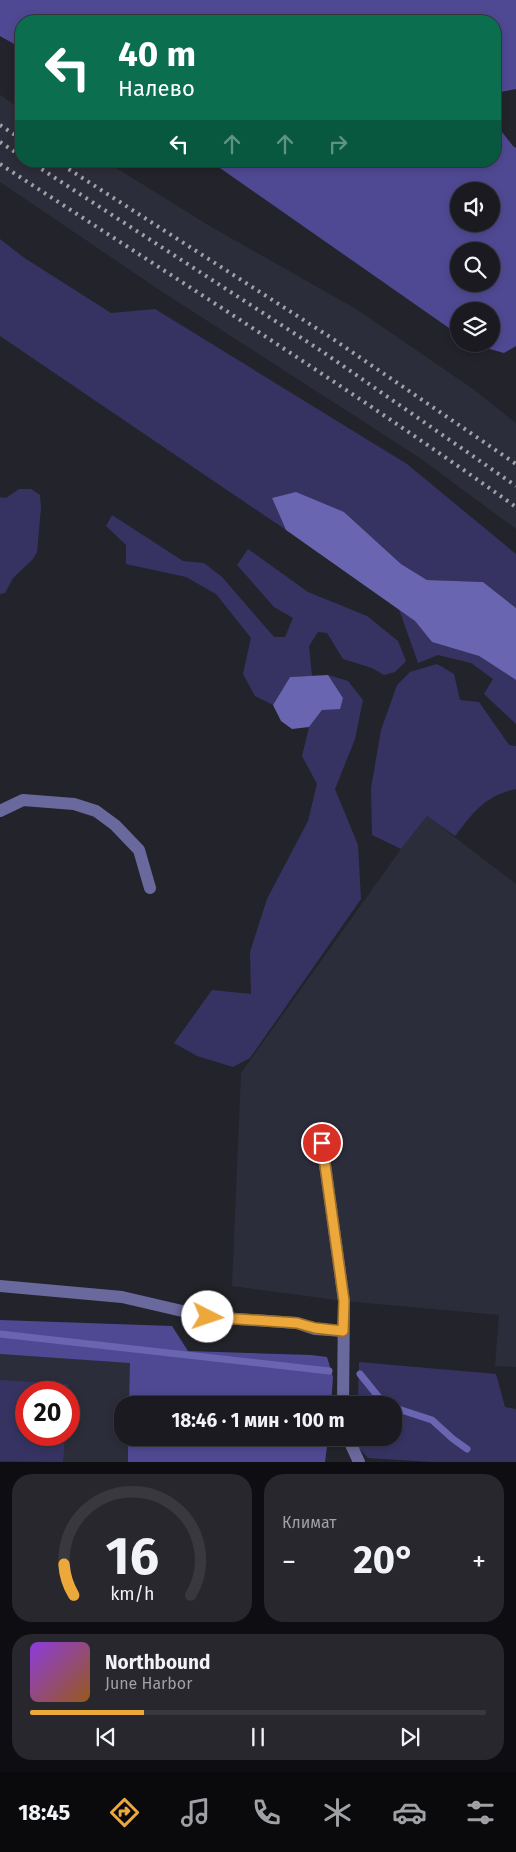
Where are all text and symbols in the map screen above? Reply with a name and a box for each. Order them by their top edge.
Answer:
text: 40 m [118,33,196,75]
icon: left [35,35,100,100]
text: Налево [118,75,195,102]
icon: left [165,130,193,158]
icon: ahead [218,130,246,158]
icon: ahead [271,130,299,158]
icon: right [324,130,352,158]
map controls [450,182,500,352]
button: sound [450,182,500,232]
button: search [450,242,500,292]
button: layers [450,302,500,352]
pin [301,1122,343,1164]
icon: arrive [308,1129,336,1157]
position arrow [181,1290,233,1342]
speed limit sign: 20 [15,1381,80,1446]
text: 18:46 · 1 мин · 100 m [172,1409,344,1432]
text: Климат [282,1513,337,1532]
text: 16 [105,1525,159,1588]
text: 20° [353,1537,415,1583]
text: − [282,1545,296,1578]
text: + [472,1545,486,1578]
text: km/h [110,1583,154,1605]
text: Northbound [105,1651,210,1674]
text: June Harbor [105,1674,192,1693]
icon: previous [92,1723,120,1751]
icon: pause [244,1723,272,1751]
icon: next [396,1723,424,1751]
icon: directions [107,1795,142,1830]
icon: music [178,1795,213,1830]
icon: phone [249,1795,284,1830]
icon: climate [320,1795,355,1830]
icon: car [392,1795,427,1830]
icon: filters [463,1795,498,1830]
text: 18:45 [18,1799,70,1826]

